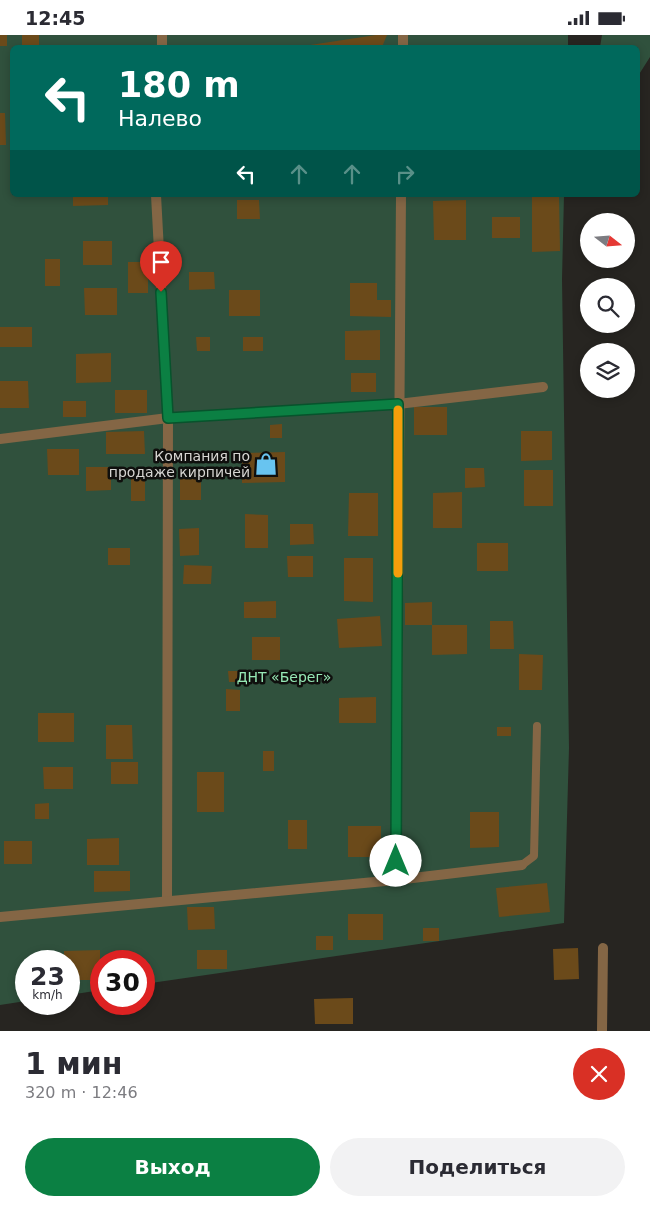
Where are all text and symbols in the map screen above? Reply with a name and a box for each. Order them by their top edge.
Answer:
text: 12:45 [25,7,85,29]
icon: left [35,65,100,130]
text: 180 m [118,65,240,105]
text: Налево [118,106,202,131]
icon: left [232,160,260,188]
icon: ahead [285,160,313,188]
icon: ahead [338,160,366,188]
icon: right [391,160,419,188]
north arrow [580,213,635,267]
map controls [580,213,635,398]
pin [140,241,182,292]
icon: arrive [147,248,175,276]
button: search [580,278,635,333]
button: layers [580,343,635,398]
place label: Компания по продаже кирпичей [109,448,250,480]
shop icon: Компания по продаже кирпичей [253,451,279,477]
park label: ДНТ «Берег» [237,669,331,685]
position arrow [369,834,421,886]
speed limit sign: 30 [90,950,155,1015]
text: 23 [30,962,65,991]
text: km/h [32,988,63,1002]
text: 1 мин [25,1046,123,1081]
button: close [573,1048,625,1100]
text: 320 m · 12:46 [25,1083,138,1102]
button: Выход [25,1138,320,1196]
button: Поделиться [330,1138,625,1196]

